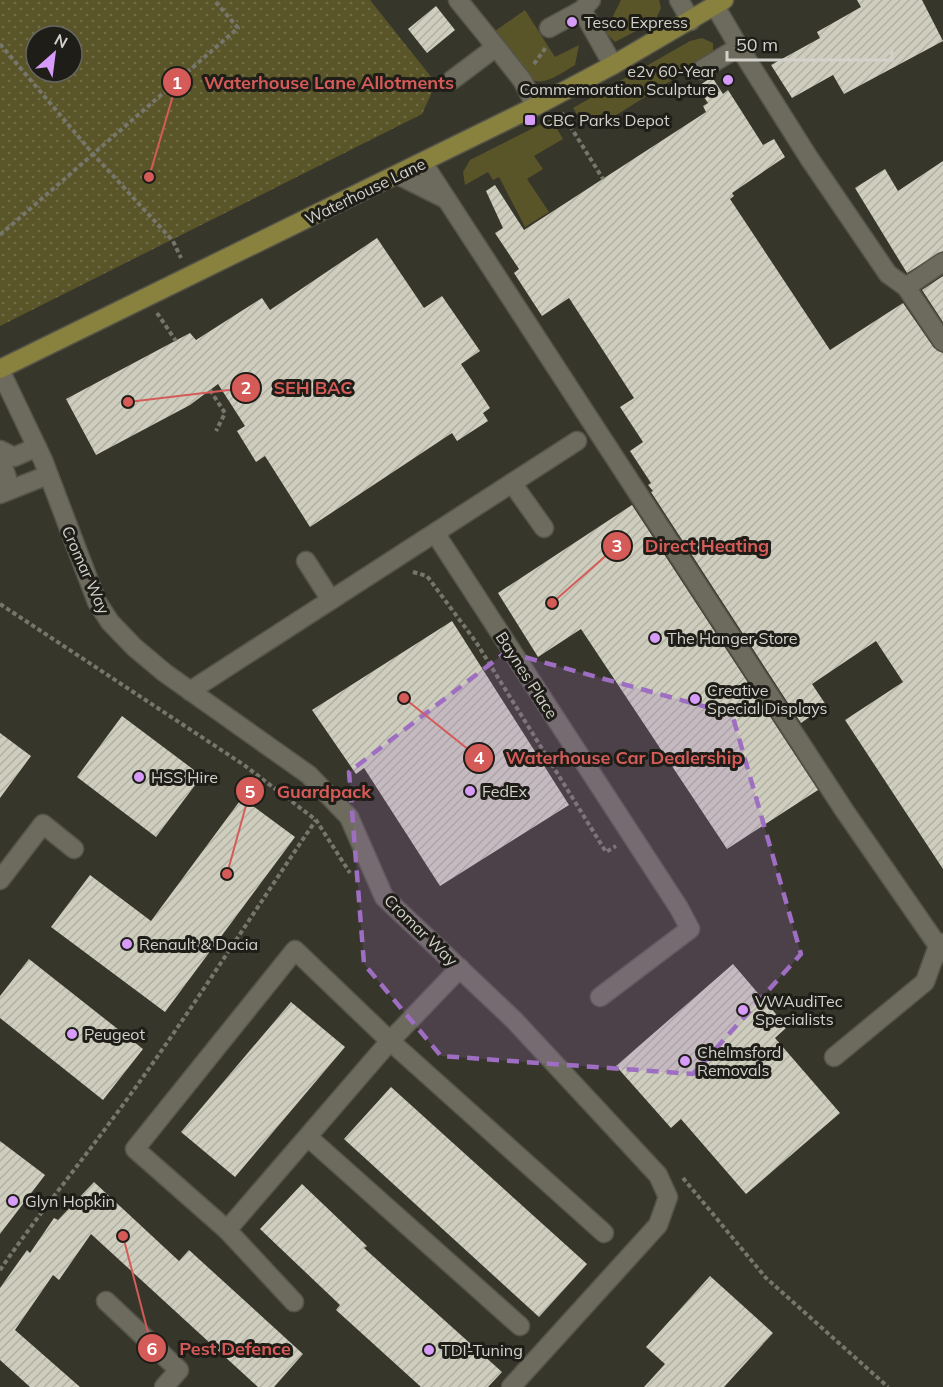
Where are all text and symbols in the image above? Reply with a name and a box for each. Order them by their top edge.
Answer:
place label: Tesco Express [584,12,688,32]
marker: Tesco Express [565,15,579,29]
north arrow [24,24,84,84]
scale bar [727,24,892,62]
text: N [51,29,71,52]
text: 50 m [736,33,778,56]
place label: e2v 60-Year Commemoration Sculpture [519,61,716,99]
callout: Waterhouse Lane Allotments [162,64,466,100]
text: 1 [172,71,182,94]
text: Waterhouse Lane Allotments [204,71,454,94]
marker: e2v 60-Year Commemoration Sculpture [721,73,735,87]
place label: CBC Parks Depot [542,110,670,130]
marker: CBC Parks Depot [523,113,537,127]
street label: Waterhouse Lane [302,153,428,229]
callout: SEH BAC [231,370,364,406]
text: 2 [241,376,251,399]
text: SEH BAC [273,376,353,399]
street label: Cromar Way [58,523,115,618]
callout: Direct Heating [602,528,781,564]
text: 3 [612,534,622,557]
text: Direct Heating [645,534,769,557]
street label: Baynes Place [492,628,562,722]
place label: The Hanger Store [667,628,798,648]
marker: The Hanger Store [648,631,662,645]
place label: Creative Special Displays [707,680,828,718]
marker: Creative Special Displays [688,692,702,706]
callout: Waterhouse Car Dealership [464,740,755,776]
text: 4 [474,746,485,769]
text: Waterhouse Car Dealership [505,746,743,769]
place label: HSS Hire [151,767,218,787]
marker: HSS Hire [132,770,146,784]
callout: Guardpack [235,773,384,809]
text: 5 [245,780,256,803]
text: Guardpack [277,780,372,803]
place label: FedEx [482,781,527,801]
marker: FedEx [463,784,477,798]
street label: Cromar Way [380,890,462,970]
place label: Renault & Dacia [139,934,258,954]
marker: Renault & Dacia [120,937,134,951]
place label: VWAudiTec Specialists [755,991,843,1029]
marker: VWAudiTec Specialists [736,1003,750,1017]
place label: Peugeot [84,1024,145,1044]
marker: Peugeot [65,1027,79,1041]
place label: Chelmsford Removals [697,1042,781,1080]
marker: Chelmsford Removals [678,1054,692,1068]
place label: Glyn Hopkin [25,1191,115,1211]
marker: Glyn Hopkin [6,1194,20,1208]
callout: Pest Defence [137,1330,303,1366]
text: 6 [147,1337,158,1360]
text: Pest Defence [179,1337,291,1360]
place label: TDI-Tuning [441,1340,523,1360]
marker: TDI-Tuning [422,1343,436,1357]

